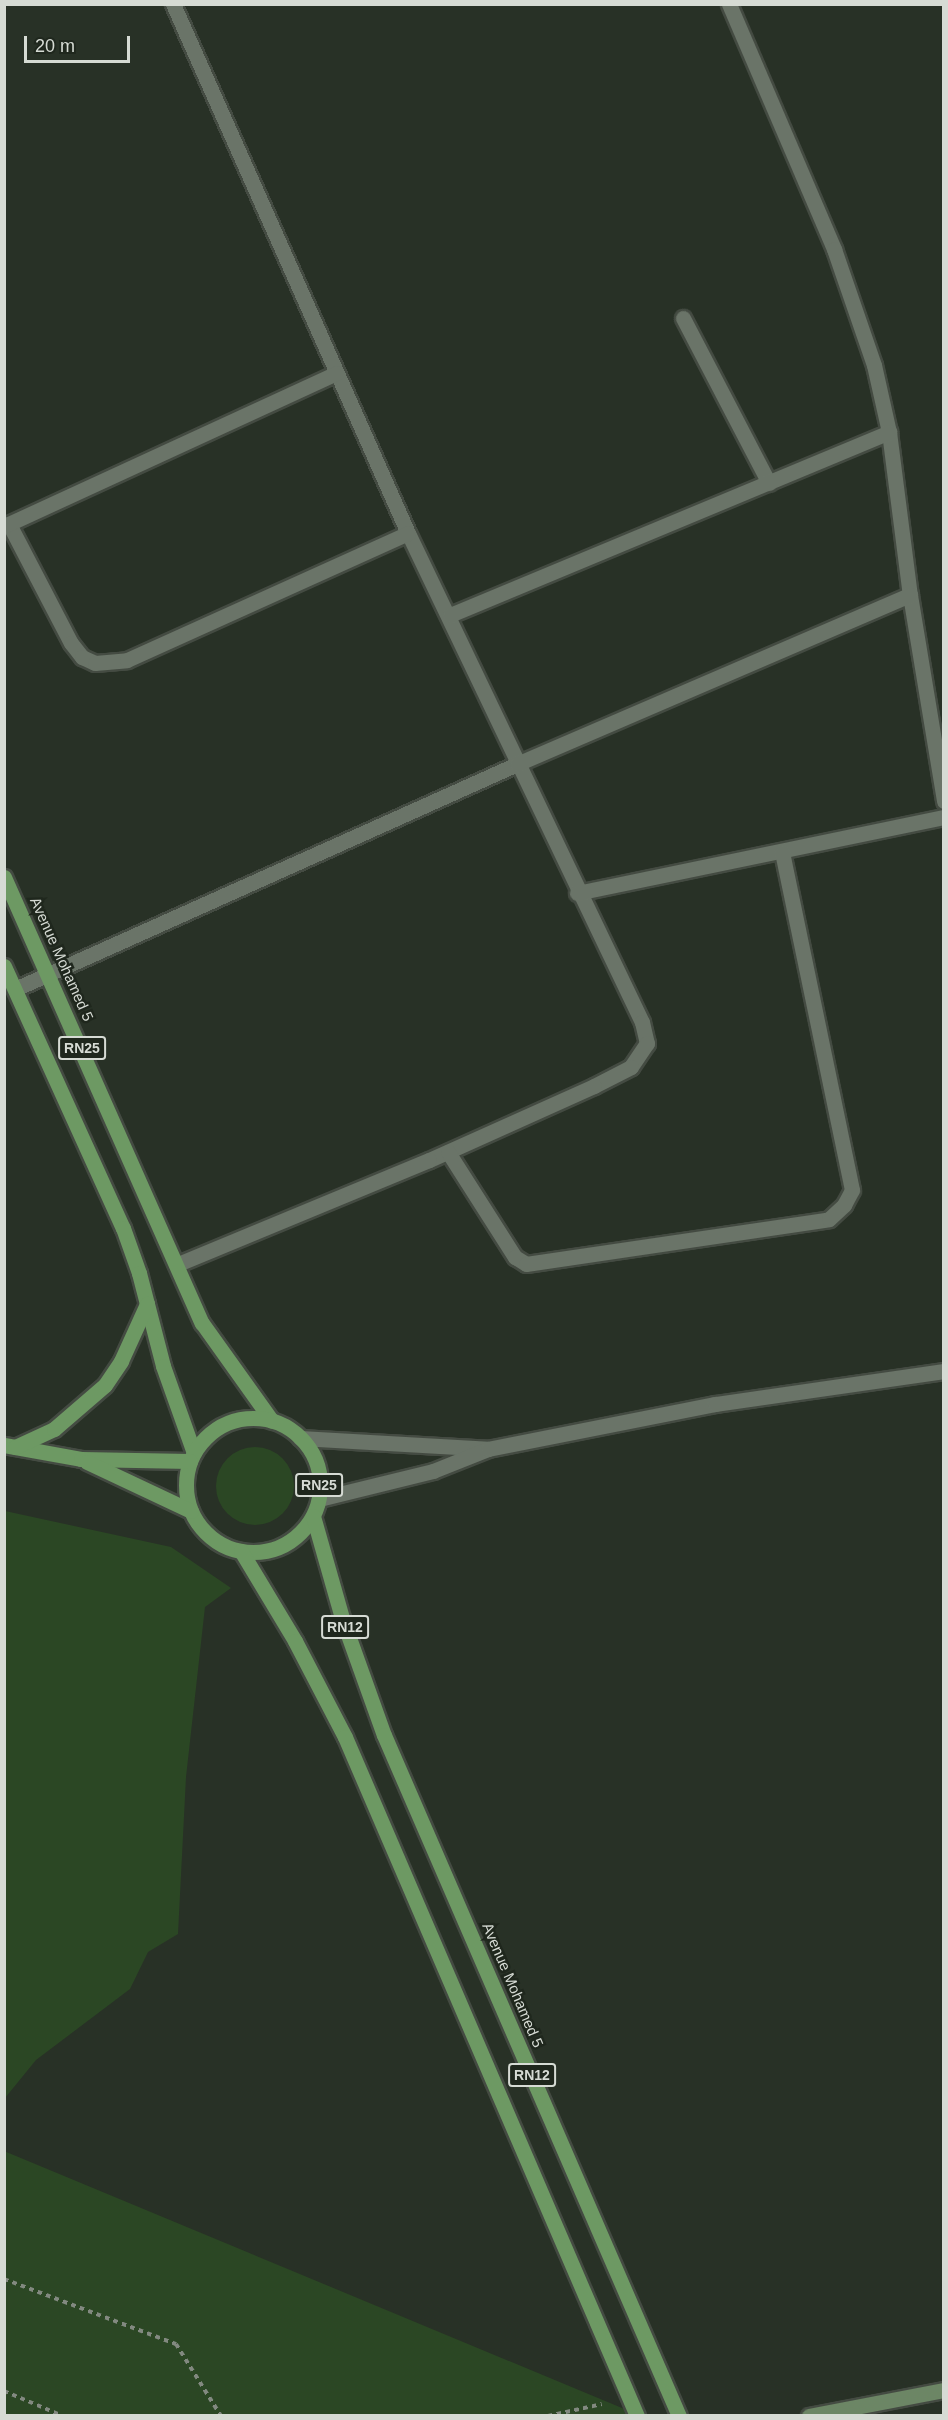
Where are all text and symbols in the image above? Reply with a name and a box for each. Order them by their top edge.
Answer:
scale bar [27,24,134,62]
text: 20 m [35,36,75,56]
street label: Avenue Mohamed 5 [27,894,97,1024]
road number: RN25 [58,1037,106,1059]
road number: RN25 [295,1474,343,1496]
road number: RN12 [321,1616,369,1638]
street label: Avenue Mohamed 5 [479,1920,547,2050]
road number: RN12 [508,2064,556,2086]

